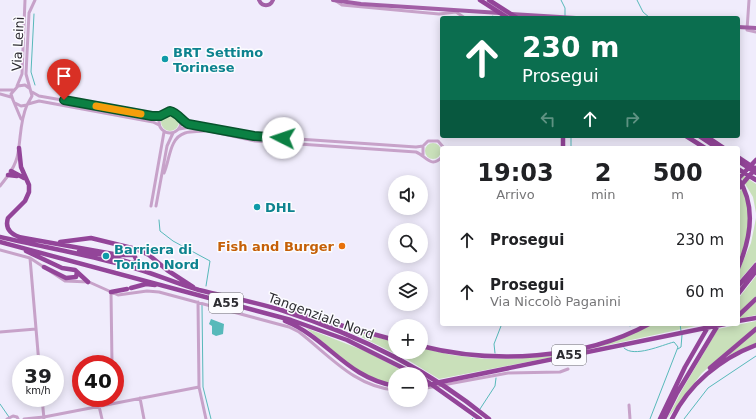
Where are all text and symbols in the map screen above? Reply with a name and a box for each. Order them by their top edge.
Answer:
street label: Via Leinì [9,16,27,72]
text: 230 m [522,31,619,64]
icon: ahead [456,32,508,84]
place label: BRT Settimo Torinese [173,45,263,75]
marker: BRT Settimo Torinese [160,54,170,64]
pin [47,59,81,100]
icon: arrive [53,65,75,87]
text: Prosegui [522,65,599,86]
icon: left [537,108,559,130]
icon: ahead [579,108,601,130]
icon: right [621,108,643,130]
position arrow [262,117,304,159]
text: 19:03 [477,159,554,187]
text: 2 [595,159,611,187]
text: 500 [653,159,703,187]
map controls [388,175,428,407]
button: sound [388,175,428,215]
text: Arrivo [496,187,535,202]
text: min [591,187,615,202]
text: m [671,187,684,202]
place label: DHL [265,200,295,215]
marker: DHL [252,202,262,212]
button: search [388,223,428,263]
icon: ahead [456,229,478,251]
text: Prosegui [490,231,564,249]
text: 230 m [676,231,724,249]
place label: Fish and Burger [217,239,335,254]
marker: Fish and Burger [337,241,347,251]
place label: Barriera di Torino Nord [114,242,199,272]
marker: Barriera di Torino Nord [101,251,111,261]
button: layers [388,271,428,311]
text: Prosegui [490,276,564,294]
icon: ahead [456,281,478,303]
text: 60 m [686,283,724,301]
street label: Tangenziale Nord [265,290,376,342]
road number: A55 [209,293,243,313]
text: Via Niccolò Paganini [490,294,621,309]
button: + [388,319,428,359]
road number: A55 [552,345,586,365]
speed limit sign: 40 [72,355,124,407]
text: 39 [24,364,52,388]
button: − [388,367,428,407]
text: km/h [25,385,51,396]

